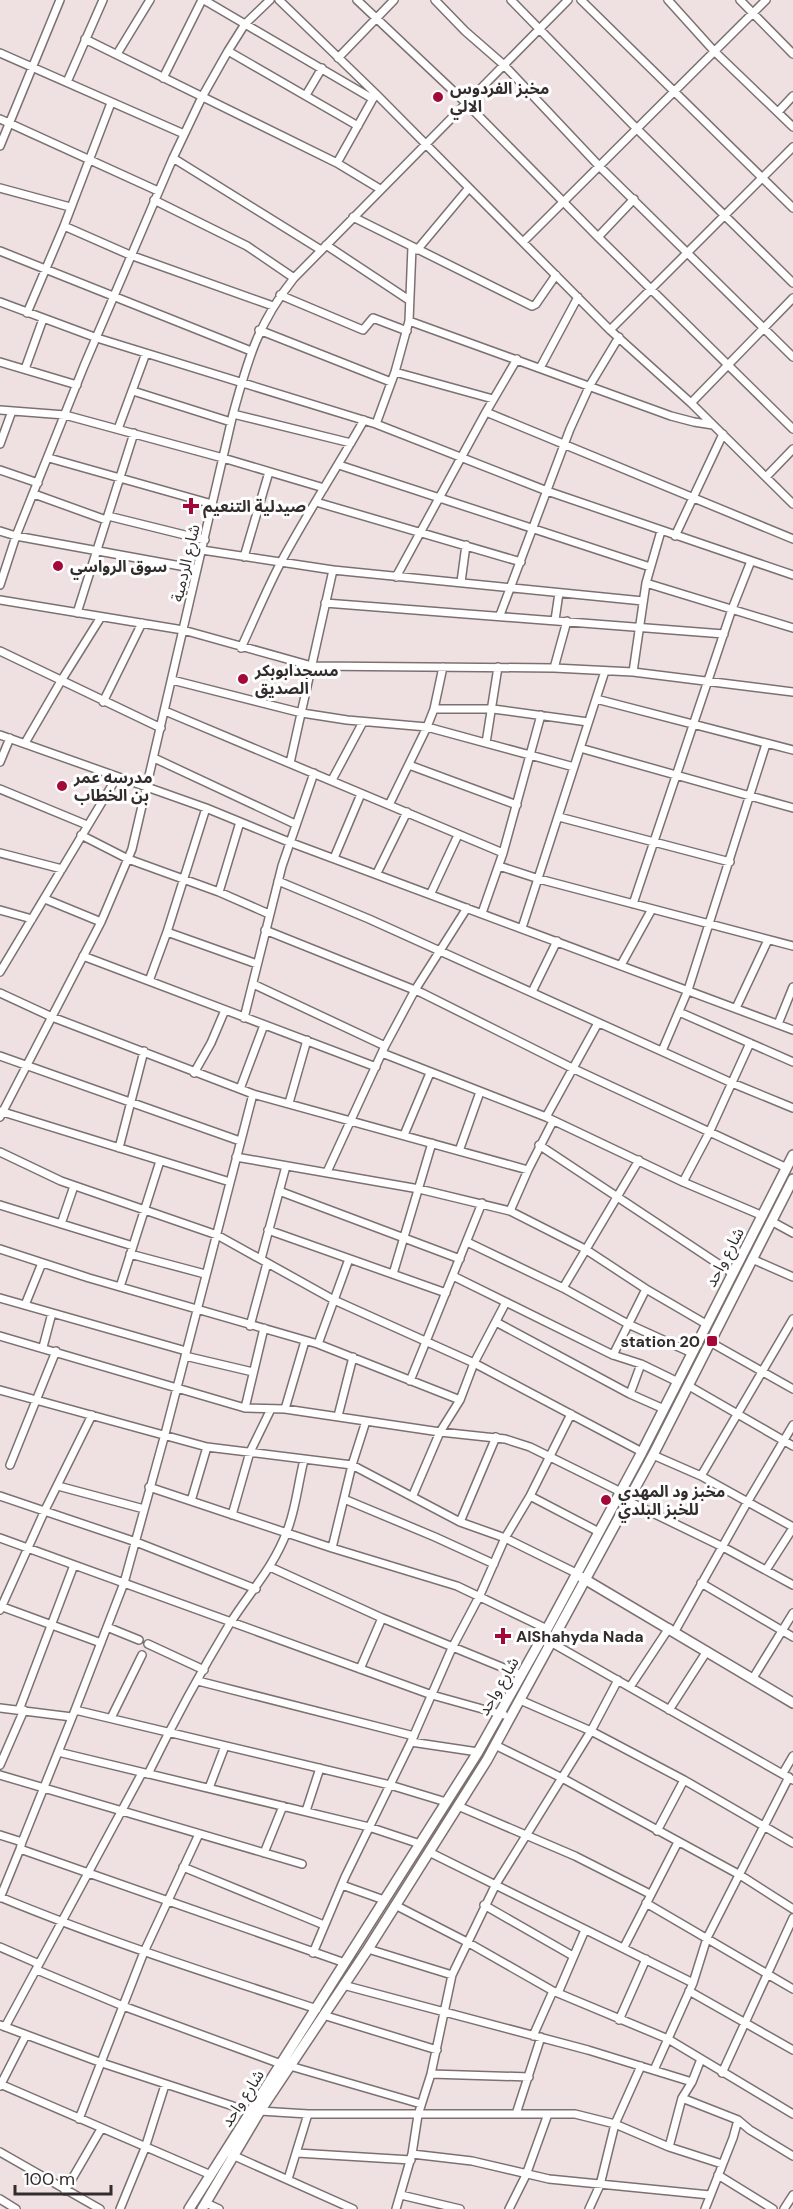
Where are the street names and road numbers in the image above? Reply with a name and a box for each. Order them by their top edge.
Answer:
street label: شارع الردمية [166,522,207,604]
street label: شارع واحد [700,1224,751,1292]
street label: شارع واحد [473,1653,525,1720]
street label: شارع واحد [216,2066,270,2132]

